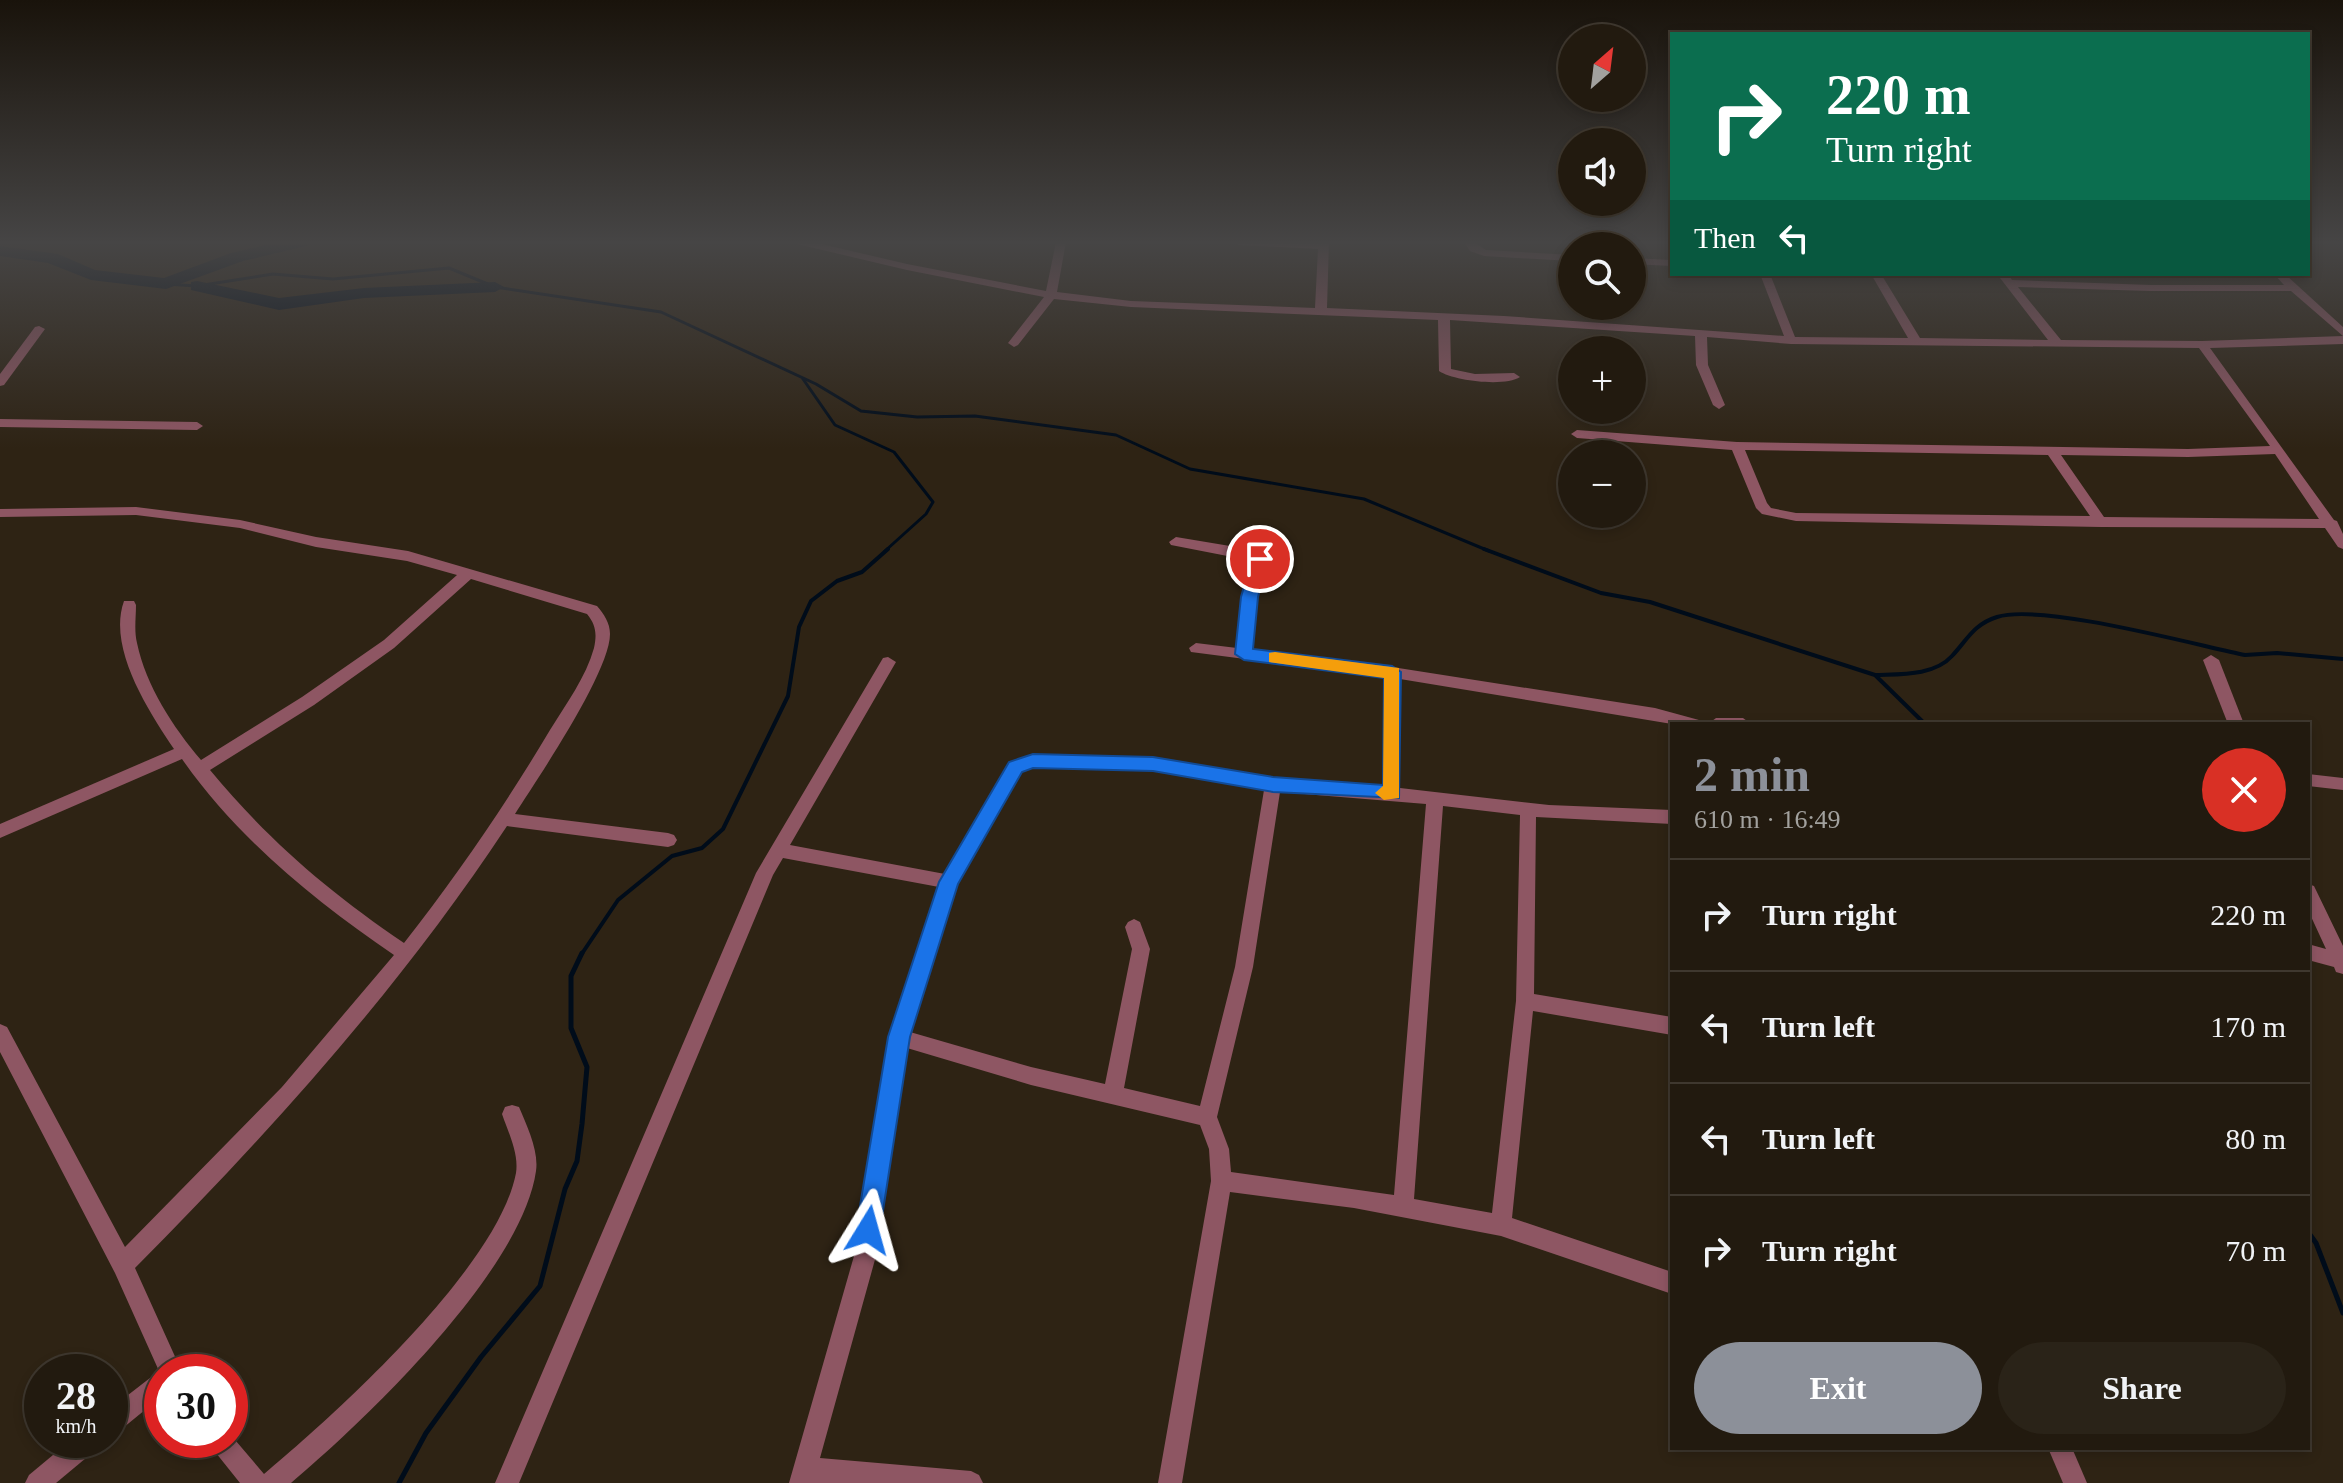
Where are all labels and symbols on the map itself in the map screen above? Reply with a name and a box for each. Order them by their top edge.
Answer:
north arrow [1558,24,1646,112]
pin [1226,525,1294,593]
position arrow [826,1188,910,1272]
speed limit sign: 30 [144,1354,248,1458]

